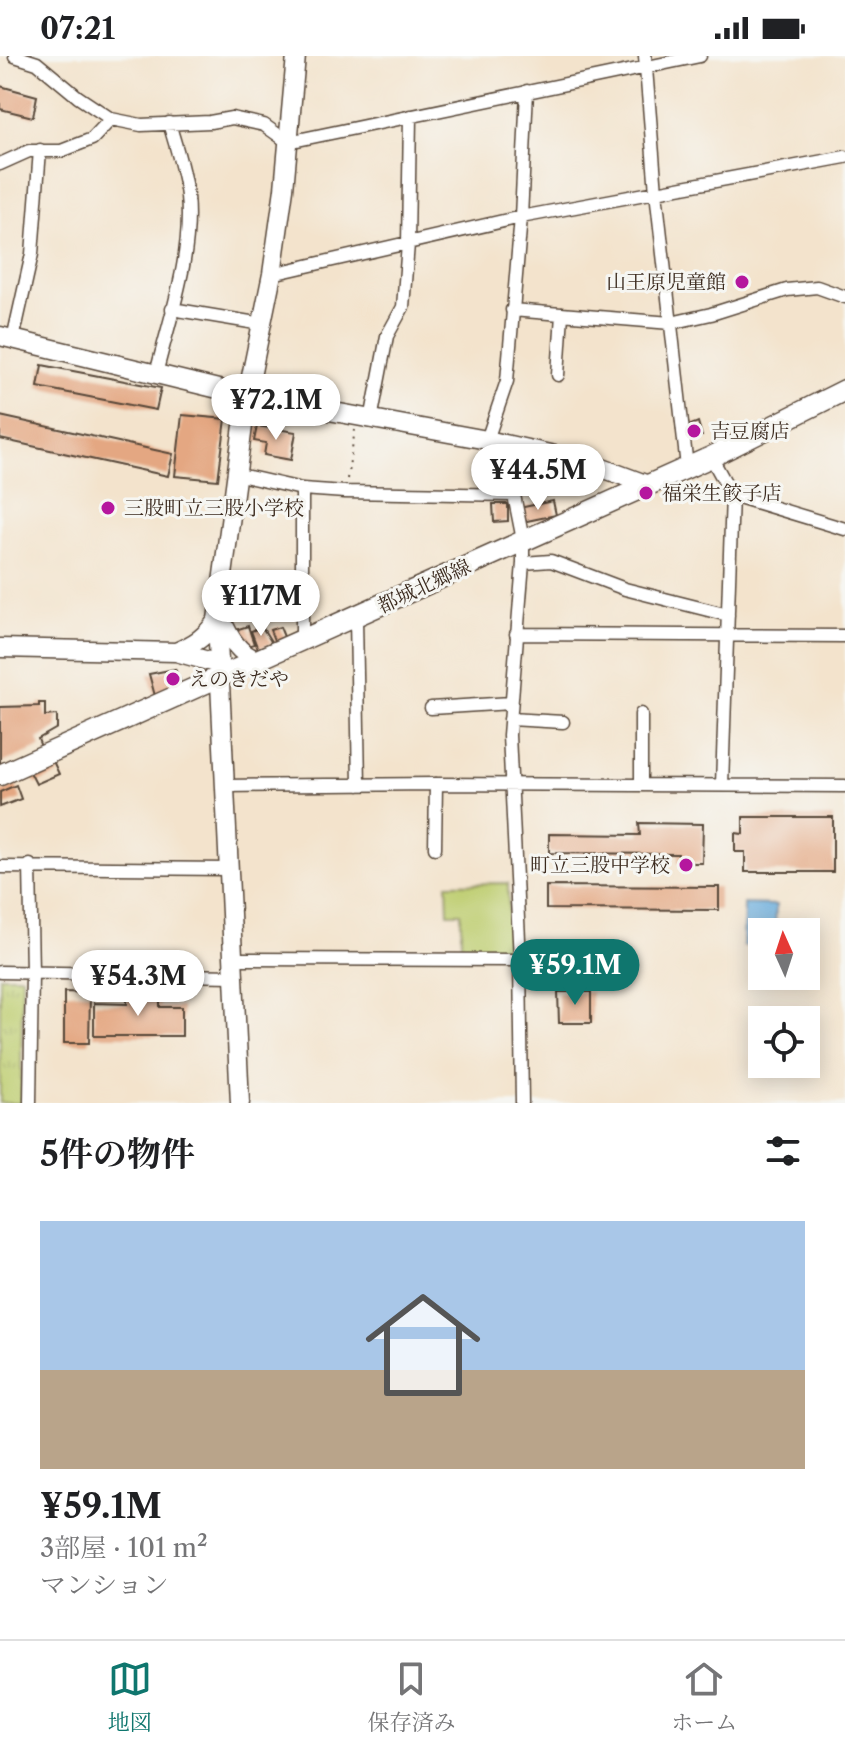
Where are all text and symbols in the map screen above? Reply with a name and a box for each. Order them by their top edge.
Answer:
text: 07:21 [40,10,115,47]
place label: 山王原児童館 [606,270,726,294]
marker: 山王原児童館 [733,273,751,291]
pin: ¥72.1M [211,374,341,442]
text: ¥72.1M [229,384,323,416]
place label: 吉豆腐店 [710,419,790,443]
marker: 吉豆腐店 [685,422,703,440]
pin: ¥44.5M [473,444,603,512]
text: ¥44.5M [489,454,587,486]
place label: 福栄生餃子店 [662,481,782,505]
marker: 福栄生餃子店 [637,484,655,502]
place label: 三股町立三股小学校 [124,496,304,520]
marker: 三股町立三股小学校 [99,499,117,517]
street label: 都城北郷線 [374,554,474,618]
pin: ¥117M [205,570,317,638]
text: ¥117M [220,580,302,612]
place label: えのきだや [189,667,289,691]
marker: えのきだや [164,670,182,688]
place label: 町立三股中学校 [530,853,670,877]
marker: 町立三股中学校 [677,856,695,874]
north arrow [748,918,820,990]
map controls [748,918,820,1078]
pin: ¥59.1M [510,939,640,1007]
text: ¥59.1M [528,949,622,981]
pin: ¥54.3M [73,950,203,1018]
text: ¥54.3M [89,960,187,992]
button: locate [748,1006,820,1078]
icon: filters [761,1129,805,1173]
text: 5件の物件 [40,1133,195,1175]
icon: home [351,1273,495,1417]
text: ¥59.1M [40,1485,162,1527]
text: 3部屋 · 101 m² [40,1532,208,1564]
text: マンション [40,1569,169,1601]
tab: 地図 [108,1657,152,1736]
tab: 保存済み [367,1657,455,1736]
tab: ホーム [671,1657,737,1736]

